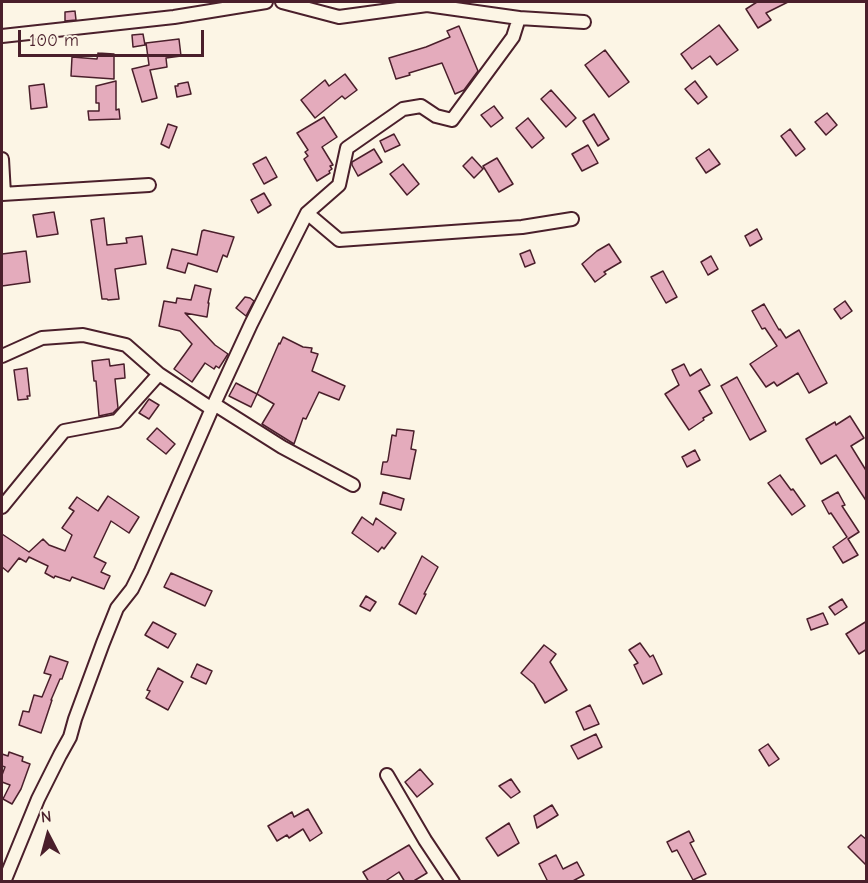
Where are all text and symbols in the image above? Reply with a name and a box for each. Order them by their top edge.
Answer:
scale bar [21,18,207,56]
text: 100 m [29,30,79,51]
north arrow [18,805,78,865]
text: N [40,808,52,827]

